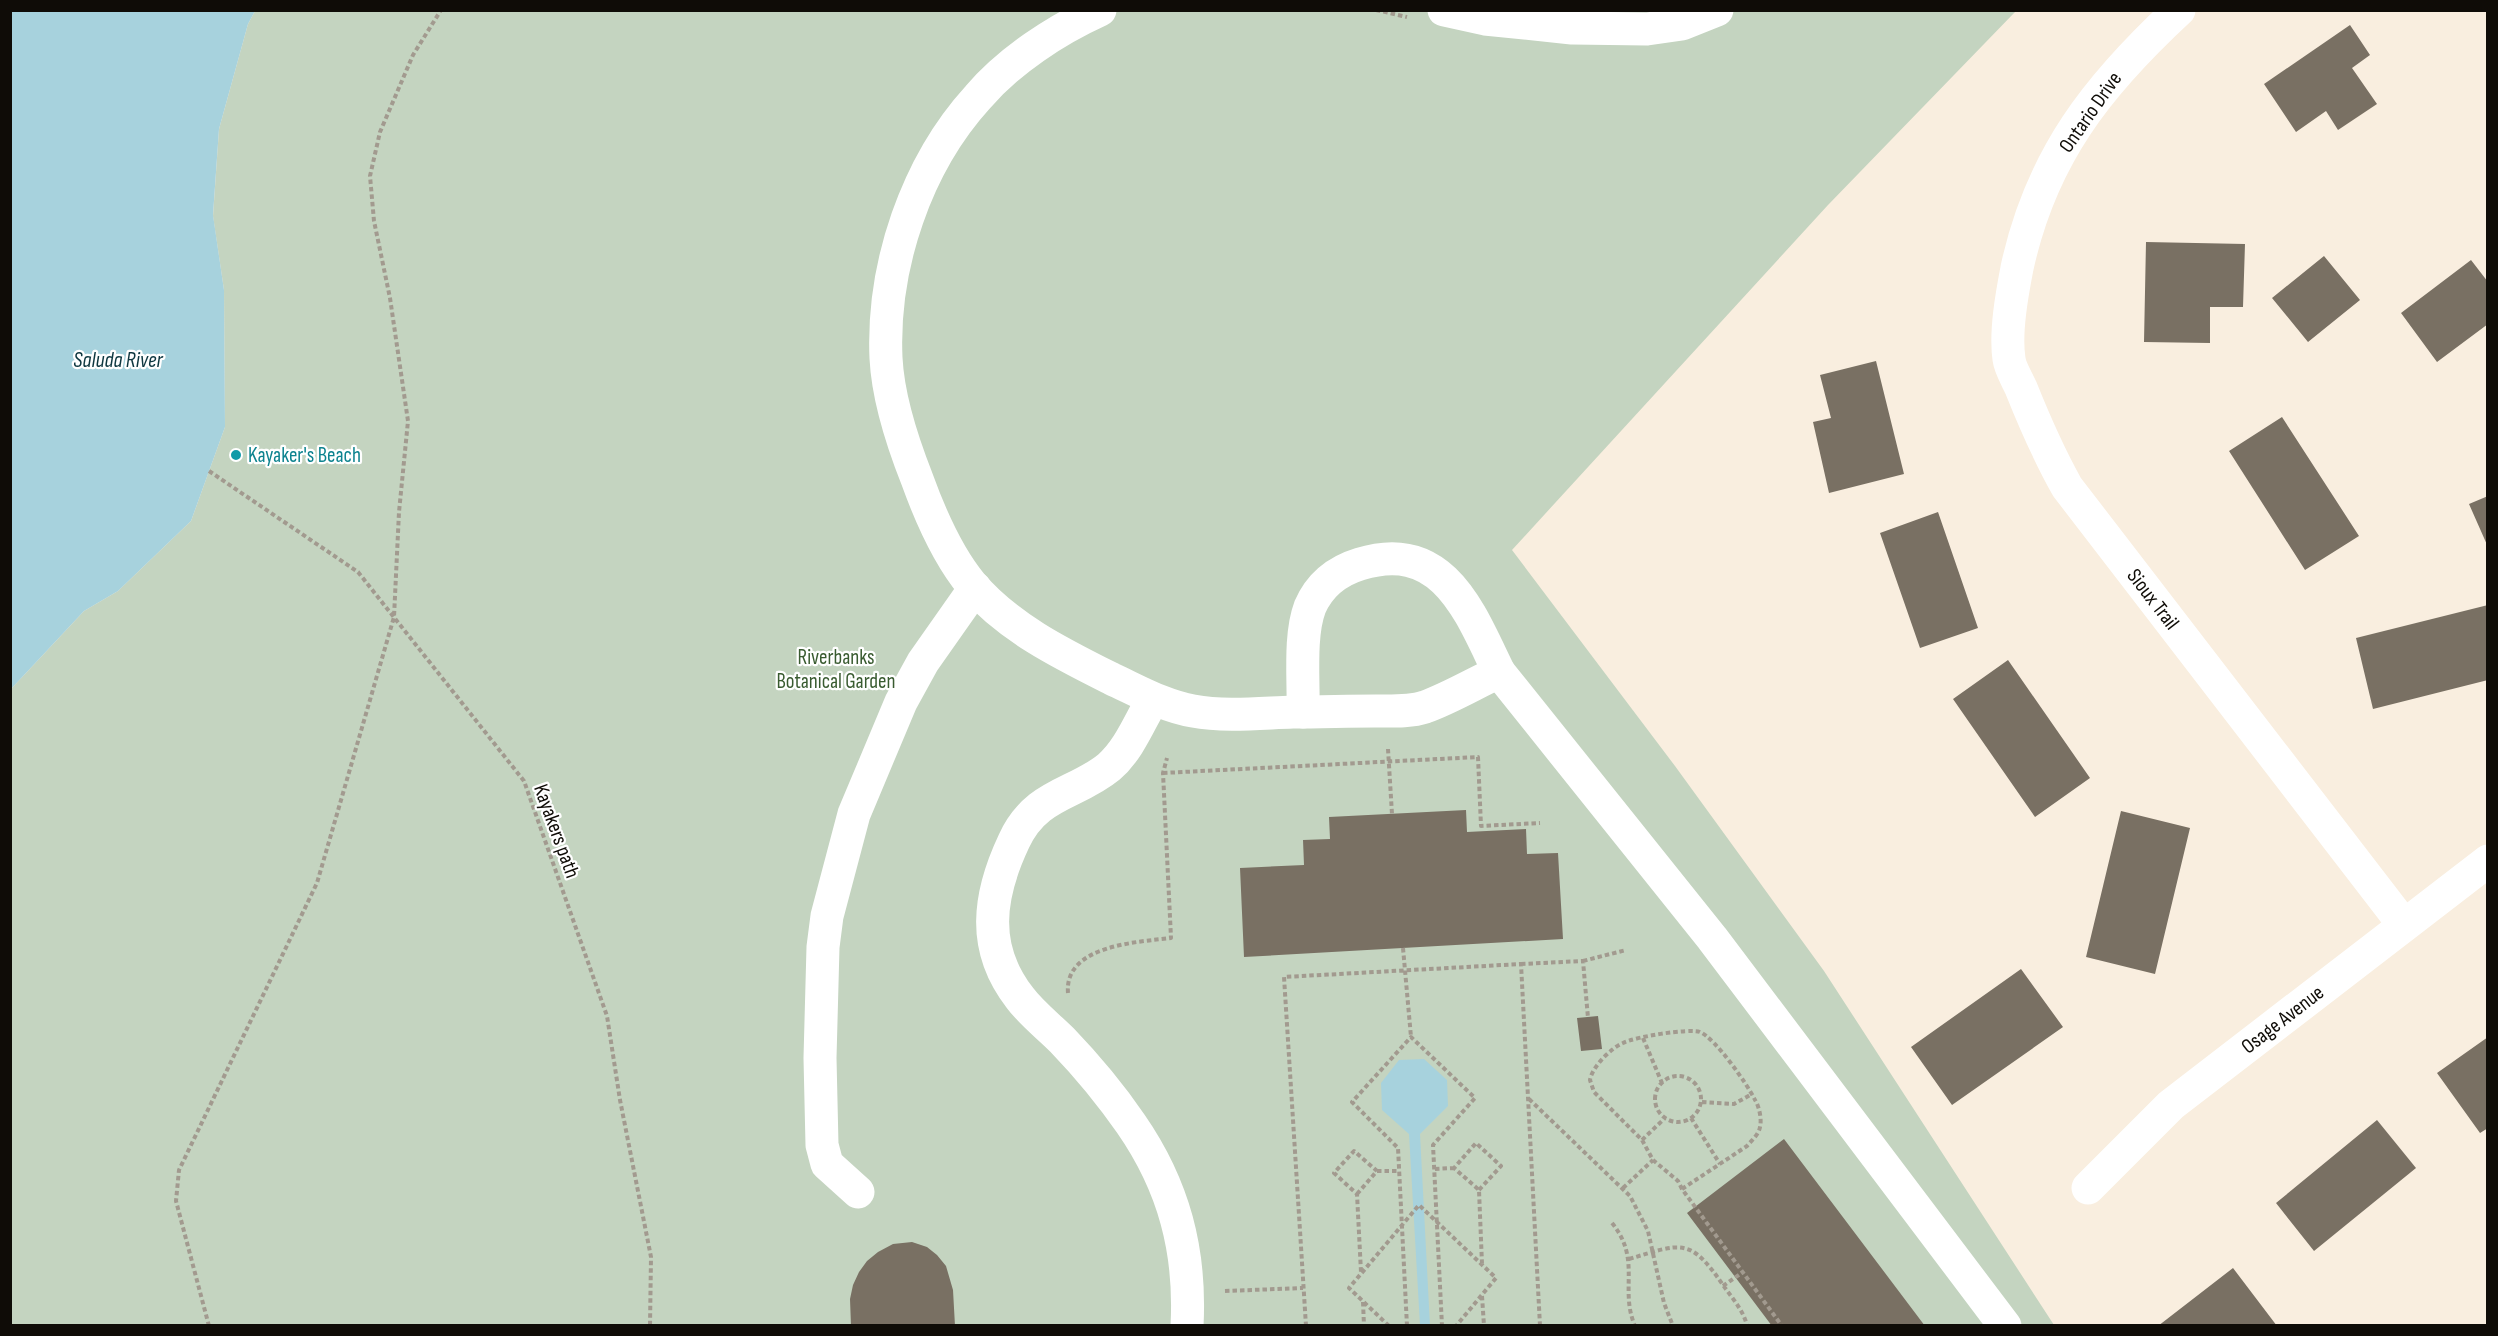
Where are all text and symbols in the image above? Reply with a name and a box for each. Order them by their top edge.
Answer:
street label: Ontario Drive [2054,67,2127,157]
water label: Saluda River [73,347,163,374]
place label: Kayaker's Beach [248,443,361,468]
marker: Kayaker's Beach [229,448,243,462]
street label: Sioux Trail [2122,564,2184,635]
park label: Riverbanks Botanical Garden [776,645,896,694]
street label: Kayakers path [528,781,585,882]
street label: Osage Avenue [2237,980,2329,1059]

